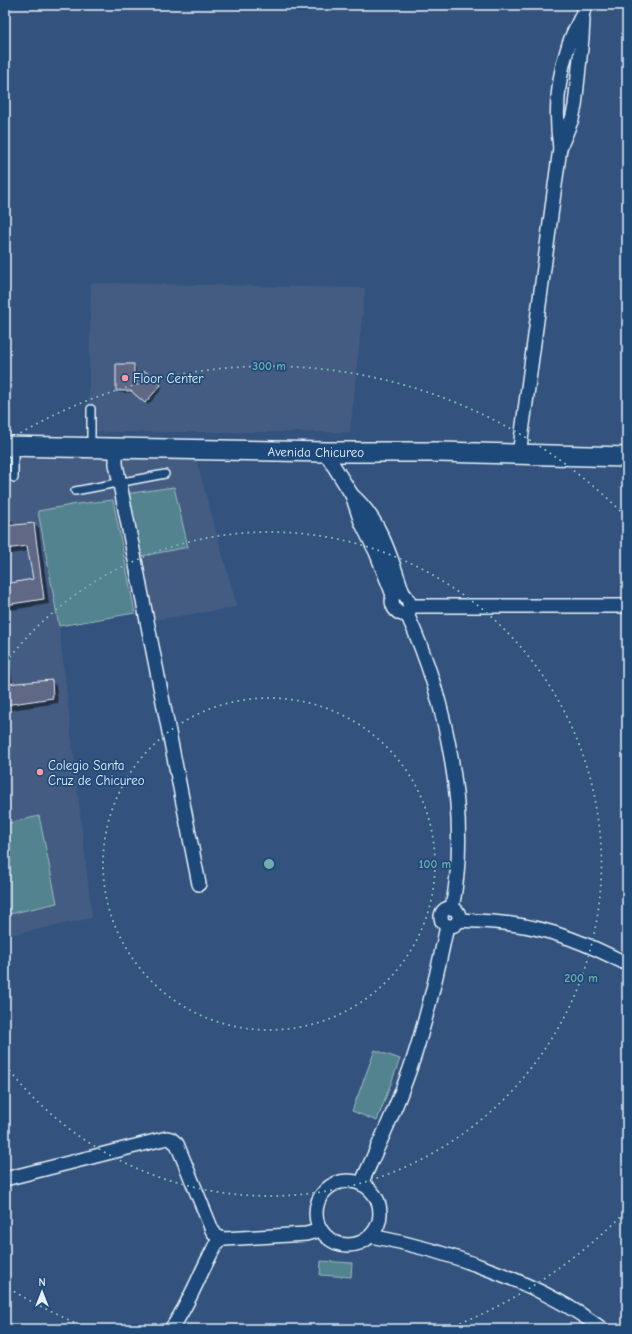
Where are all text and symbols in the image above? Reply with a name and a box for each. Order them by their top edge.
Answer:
text: 300 m [252,359,286,373]
place label: Floor Center [133,371,204,386]
marker: Floor Center [120,373,130,383]
street label: Avenida Chicureo [268,444,364,460]
place label: Colegio Santa Cruz de Chicureo [48,758,145,788]
marker: Colegio Santa Cruz de Chicureo [35,767,45,777]
centre of rings [262,857,276,871]
text: 100 m [419,857,451,871]
text: 200 m [564,971,598,985]
north arrow [22,1272,62,1312]
text: N [38,1276,46,1289]

